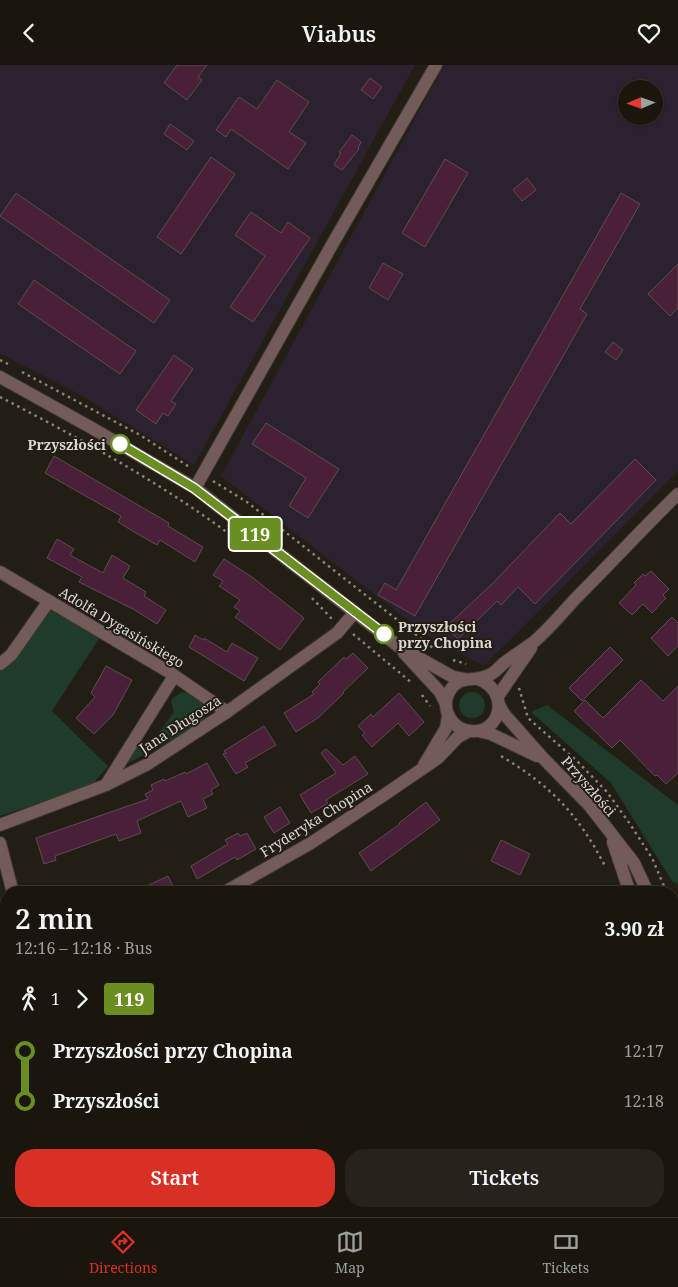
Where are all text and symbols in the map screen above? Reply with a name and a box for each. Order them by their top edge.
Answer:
text: Viabus [302,18,376,48]
icon: back [15,19,43,47]
icon: heart [635,19,663,47]
north arrow [618,80,662,125]
map controls [618,80,663,125]
marker: Przyszłości [110,434,130,454]
place label: Przyszłości [28,435,106,454]
line badge: 119 [226,518,284,550]
text: 119 [240,522,270,546]
street label: Adolfa Dygasińskiego [56,582,188,672]
place label: Przyszłości przy Chopina [398,617,493,652]
marker: Przyszłości przy Chopina [374,624,394,644]
street label: Jana Długosza [135,690,225,758]
street label: Przyszłości [558,752,621,820]
street label: Fryderyka Chopina [256,777,376,861]
text: 2 min [15,899,93,937]
text: 3.90 zł [605,916,664,942]
text: 12:16 – 12:18 · Bus [15,937,152,959]
icon: walk [15,985,43,1013]
icon: forward [68,985,96,1013]
text: 119 [114,987,144,1011]
text: 1 [51,988,60,1010]
text: Przyszłości przy Chopina [53,1038,293,1064]
text: 12:17 [624,1040,664,1062]
text: Przyszłości [53,1088,160,1114]
text: 12:18 [624,1090,664,1112]
button: Start [15,1149,335,1207]
button: Tickets [345,1149,664,1207]
tab: Directions [89,1228,157,1277]
tab: Map [335,1228,365,1277]
tab: Tickets [543,1228,589,1277]

